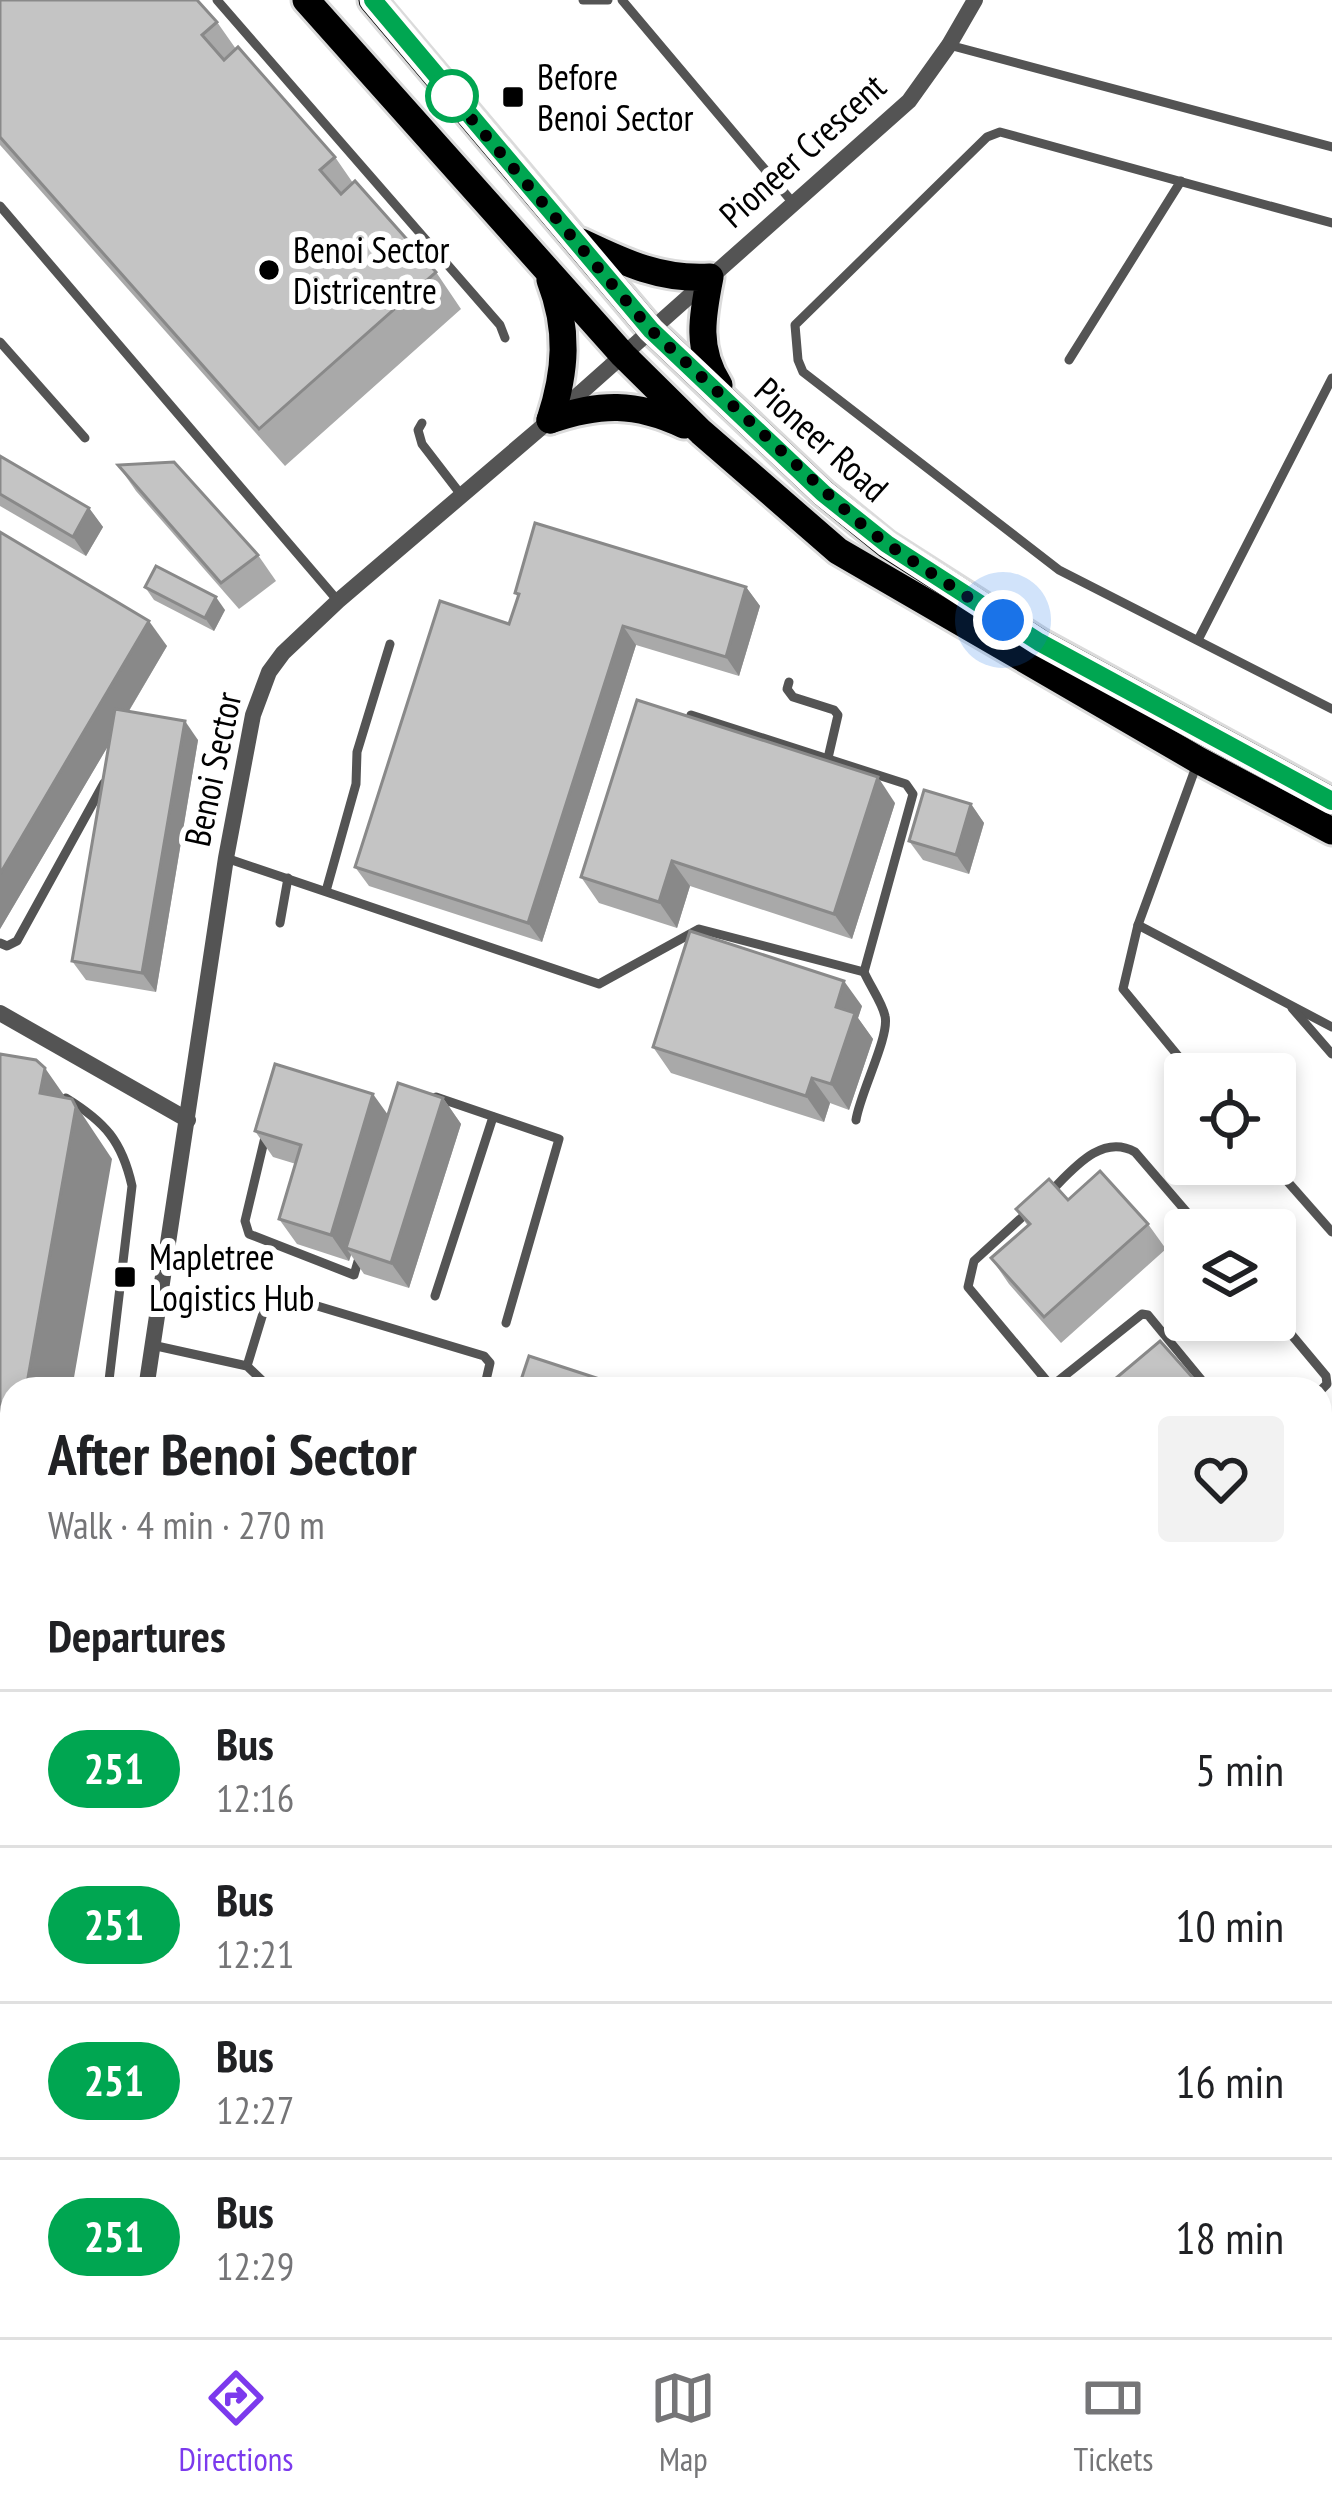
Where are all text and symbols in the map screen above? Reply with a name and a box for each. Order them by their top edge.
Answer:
place label: Before Benoi Sector [537,53,694,141]
street label: Pioneer Crescent [709,63,895,237]
unlabelled marker [427,71,477,121]
marker: Before Benoi Sector [500,84,526,110]
place label: Benoi Sector Districentre [293,226,450,314]
marker: Benoi Sector Districentre [256,257,282,283]
street label: Pioneer Road [745,367,899,511]
your location [973,590,1033,650]
street label: Benoi Sector [173,687,251,850]
map controls [1164,1053,1296,1341]
button: locate [1164,1053,1296,1185]
button: layers [1164,1209,1296,1341]
place label: Mapletree Logistics Hub [149,1233,314,1321]
marker: Mapletree Logistics Hub [112,1264,138,1290]
button: heart [1158,1416,1284,1542]
text: After Benoi Sector [48,1417,417,1491]
text: Walk · 4 min · 270 m [48,1499,325,1550]
text: Departures [48,1606,226,1664]
text: Bus [216,1714,274,1772]
text: 5 min [1195,1740,1284,1798]
text: 251 [84,1741,144,1796]
text: 12:16 [216,1772,294,1823]
text: Bus [216,1870,274,1928]
text: 10 min [1175,1896,1284,1954]
text: 251 [84,1897,144,1952]
text: 12:21 [216,1928,294,1979]
text: Bus [216,2026,274,2084]
text: 16 min [1175,2052,1284,2110]
text: 251 [84,2053,144,2108]
text: 12:27 [216,2084,294,2135]
text: Bus [216,2182,274,2240]
text: 18 min [1175,2208,1284,2266]
text: 251 [84,2209,144,2264]
text: 12:29 [216,2240,294,2291]
tab: Directions [179,2365,293,2480]
tab: Map [650,2365,716,2480]
tab: Tickets [1073,2365,1153,2480]

